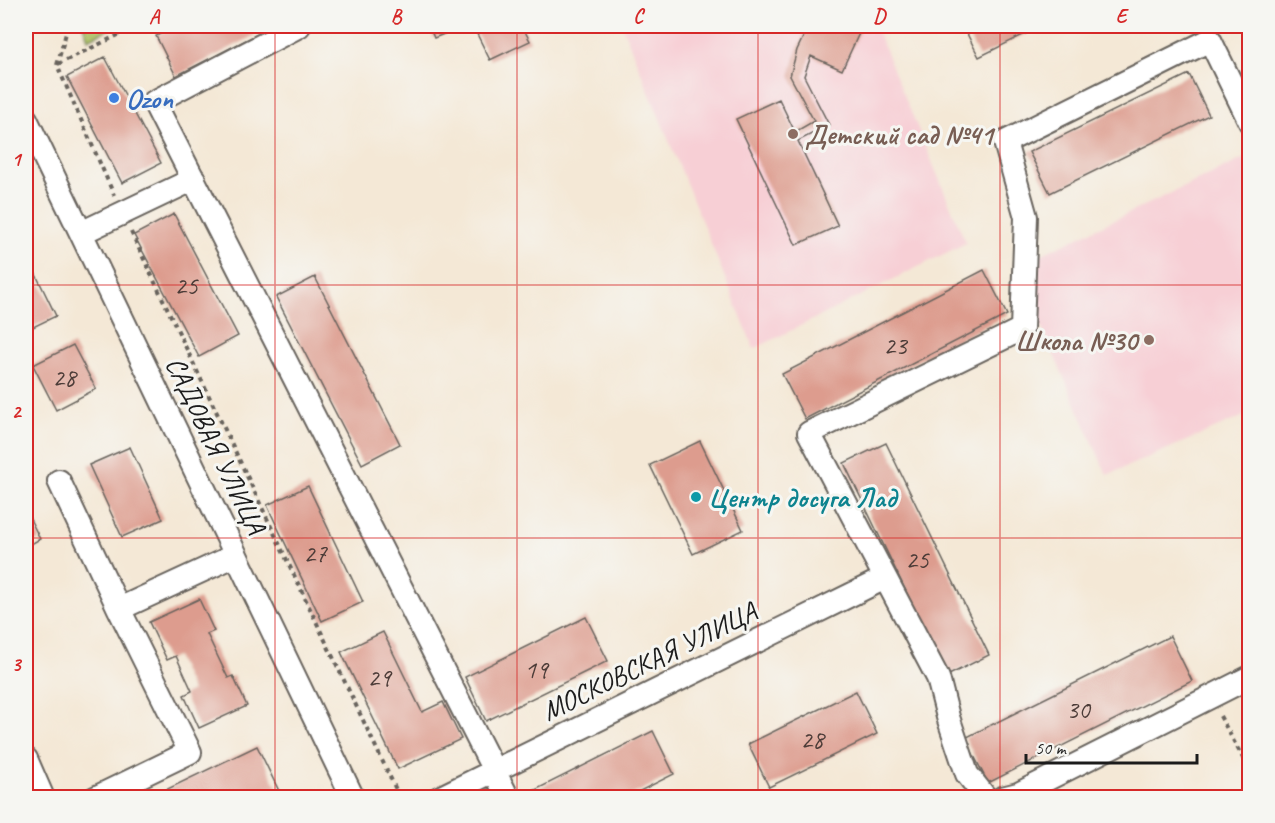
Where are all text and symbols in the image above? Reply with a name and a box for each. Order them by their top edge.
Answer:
text: A [149,4,161,29]
text: B [391,4,403,29]
text: C [633,4,645,29]
text: D [873,4,887,29]
text: E [1116,4,1130,29]
place label: Ozon [126,81,174,116]
marker: Ozon [107,91,121,105]
place label: Детский сад №41 [805,117,996,152]
marker: Детский сад №41 [786,127,800,141]
text: 1 [12,147,23,172]
house number: 25 [174,269,199,302]
place label: Школа №30 [1015,323,1140,358]
house number: 23 [883,329,909,362]
marker: Школа №30 [1142,333,1156,347]
street label: САДОВАЯ УЛИЦА [158,351,275,541]
house number: 28 [52,361,78,394]
text: 2 [12,399,23,424]
place label: Центр досуга Лад [708,480,899,515]
marker: Центр досуга Лад [689,490,703,504]
house number: 27 [303,537,328,570]
house number: 25 [905,543,930,576]
street label: МОСКОВСКАЯ УЛИЦА [536,593,764,728]
text: 3 [12,652,23,677]
house number: 19 [524,653,550,686]
house number: 29 [367,661,393,694]
house number: 30 [1066,693,1092,726]
house number: 28 [800,723,826,756]
scale bar [1026,727,1197,765]
text: 50 m [1035,737,1068,759]

